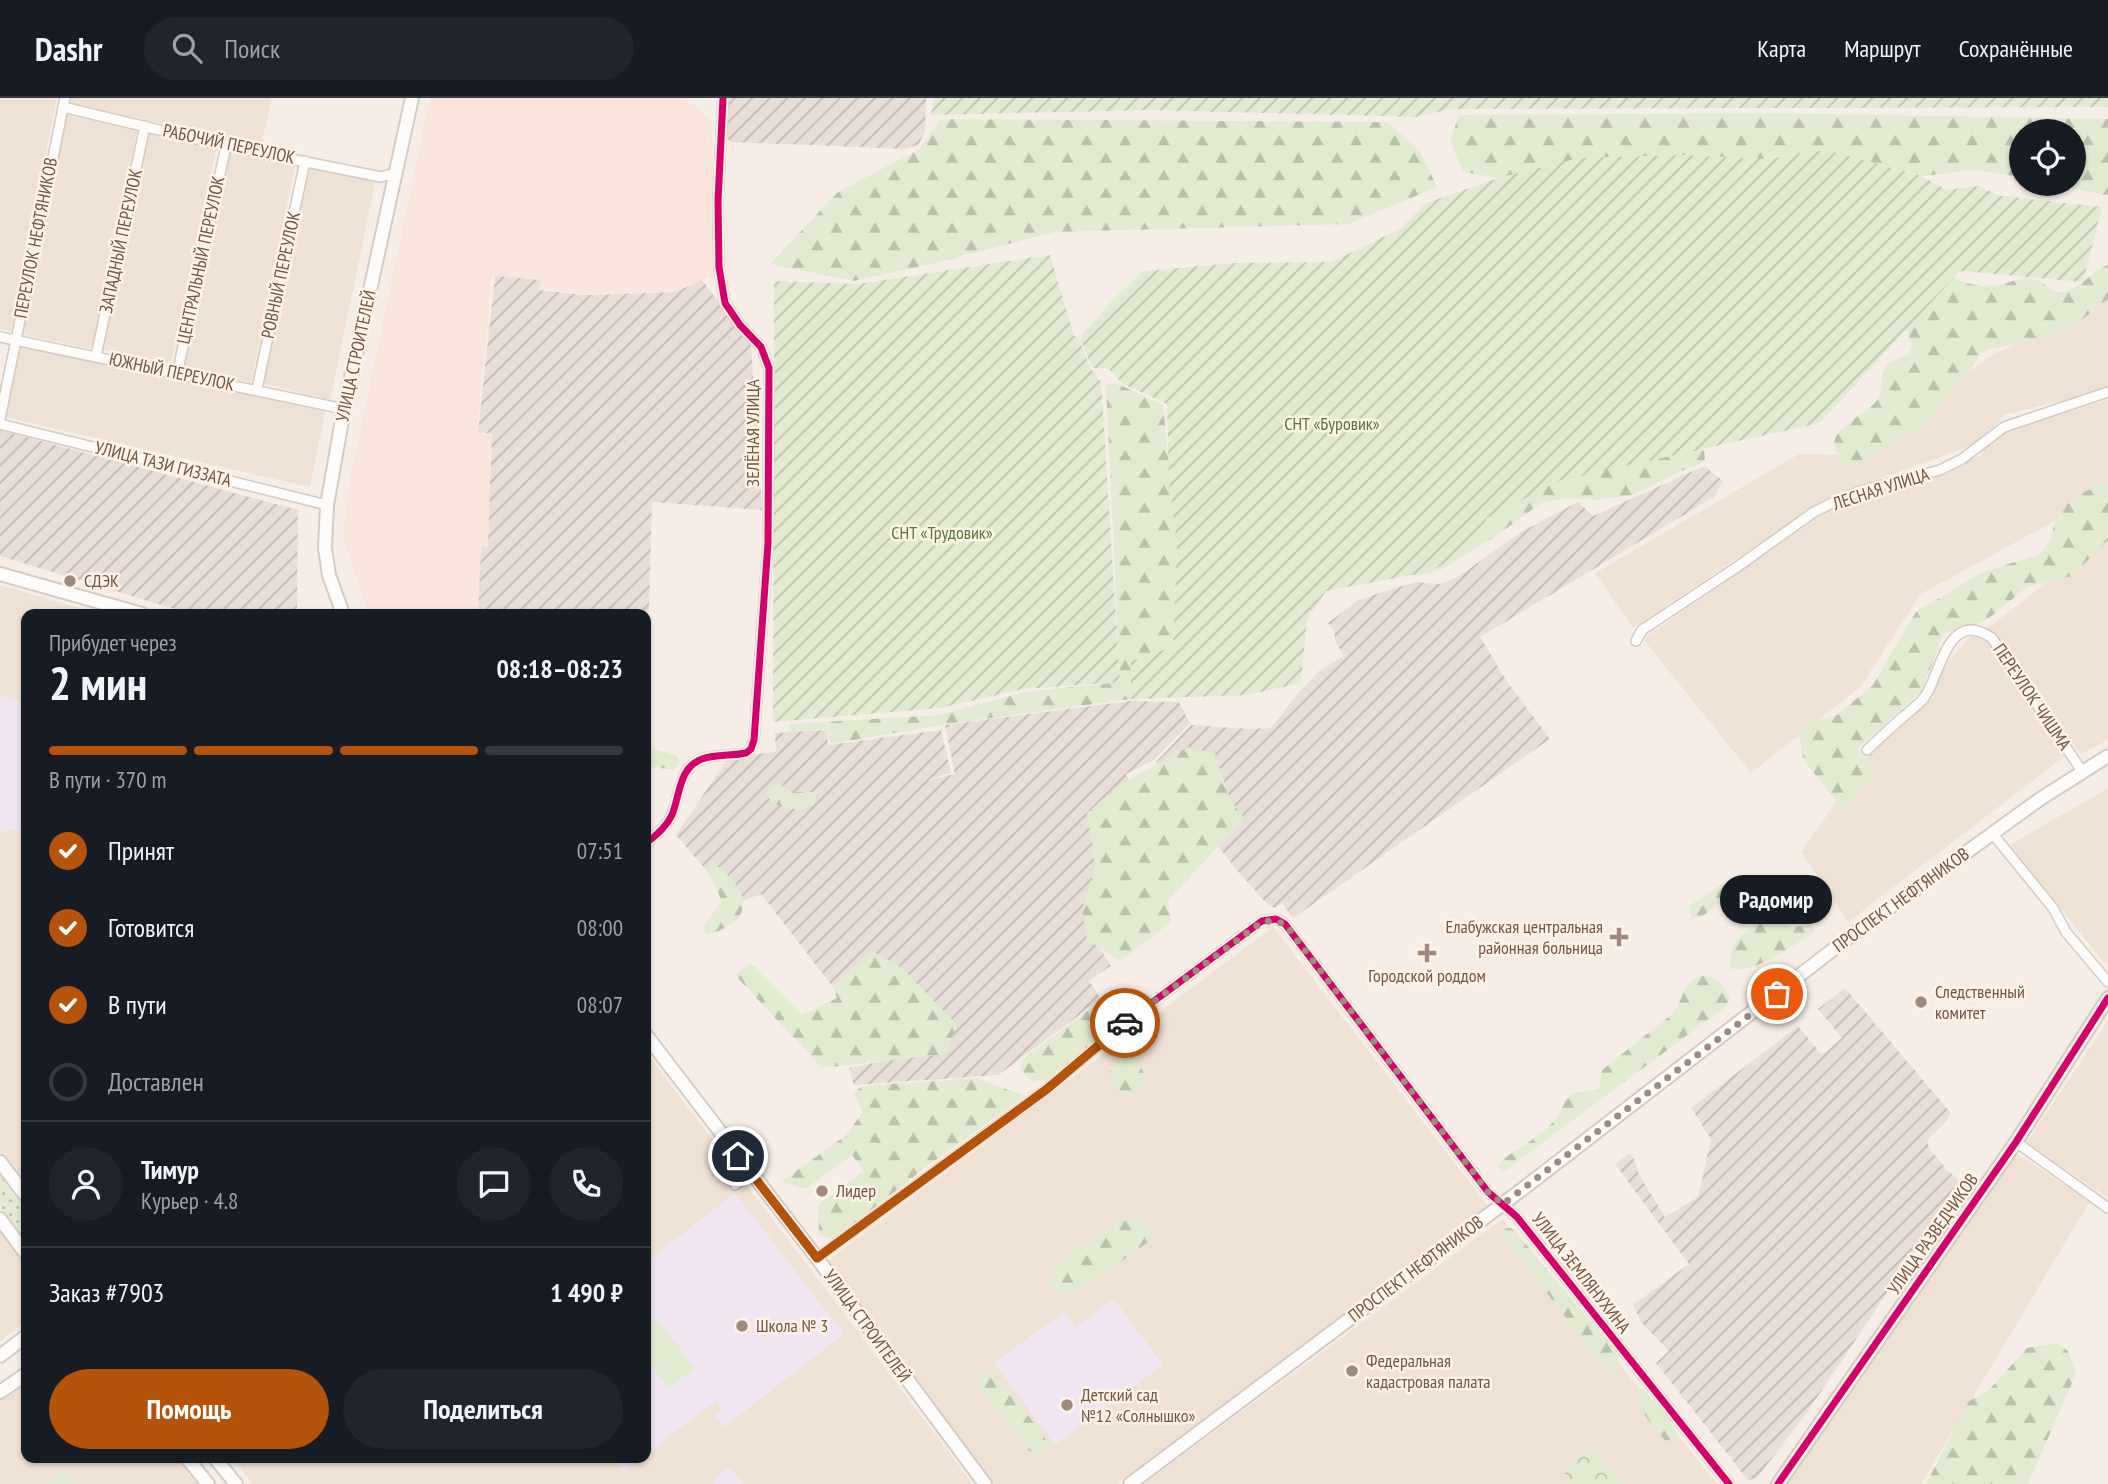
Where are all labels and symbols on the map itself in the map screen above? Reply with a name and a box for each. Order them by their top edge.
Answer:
street label: РАБОЧИЙ ПЕРЕУЛОК [161,118,297,169]
street label: ПЕРЕУЛОК НЕФТЯНИКОВ [9,156,62,320]
street label: ЗАПАДНЫЙ ПЕРЕУЛОК [94,166,147,315]
street label: ЦЕНТРАЛЬНЫЙ ПЕРЕУЛОК [171,174,230,346]
street label: РОВНЫЙ ПЕРЕУЛОК [256,209,305,341]
street label: УЛИЦА СТРОИТЕЛЕЙ [330,288,381,424]
street label: ЮЖНЫЙ ПЕРЕУЛОК [107,347,237,396]
street label: ЗЕЛЁНАЯ УЛИЦА [741,379,764,487]
park label: СНТ «Буровик» [1284,412,1380,435]
street label: УЛИЦА ТАЗИ ГИЗЗАТА [92,435,234,492]
street label: ЛЕСНАЯ УЛИЦА [1829,462,1932,515]
park label: СНТ «Трудовик» [891,521,993,544]
place label: СДЭК [84,569,119,592]
marker: СДЭК [62,573,78,589]
street label: ПЕРЕУЛОК ЧИШМА [1988,639,2077,755]
street label: ПРОСПЕКТ НЕФТЯНИКОВ [1828,842,1974,957]
callout: Радомир [1721,875,1833,924]
place label: Елабужская центральная районная больница [1445,915,1603,959]
marker: Елабужская центральная районная больница [1609,927,1629,947]
marker: Городской роддом [1417,943,1437,963]
place label: Городской роддом [1368,964,1486,987]
pin [1747,964,1807,1024]
place label: Следственный комитет [1935,980,2025,1024]
courier [1090,988,1160,1058]
marker: Следственный комитет [1913,994,1929,1010]
pin [708,1126,768,1186]
street label: УЛИЦА РАЗВЕДЧИКОВ [1882,1169,1983,1299]
place label: Лидер [835,1179,876,1202]
marker: Лидер [814,1183,830,1199]
street label: УЛИЦА ЗЕМЛЯНУХИНА [1527,1208,1636,1338]
street label: ПРОСПЕКТ НЕФТЯНИКОВ [1344,1210,1488,1327]
street label: УЛИЦА СТРОИТЕЛЕЙ [819,1265,916,1387]
place label: Школа № 3 [756,1314,828,1337]
marker: Школа № 3 [734,1318,750,1334]
place label: Федеральная кадастровая палата [1366,1349,1491,1393]
marker: Федеральная кадастровая палата [1344,1363,1360,1379]
place label: Детский сад №12 «Солнышко» [1081,1383,1195,1427]
marker: Детский сад №12 «Солнышко» [1059,1397,1075,1413]

